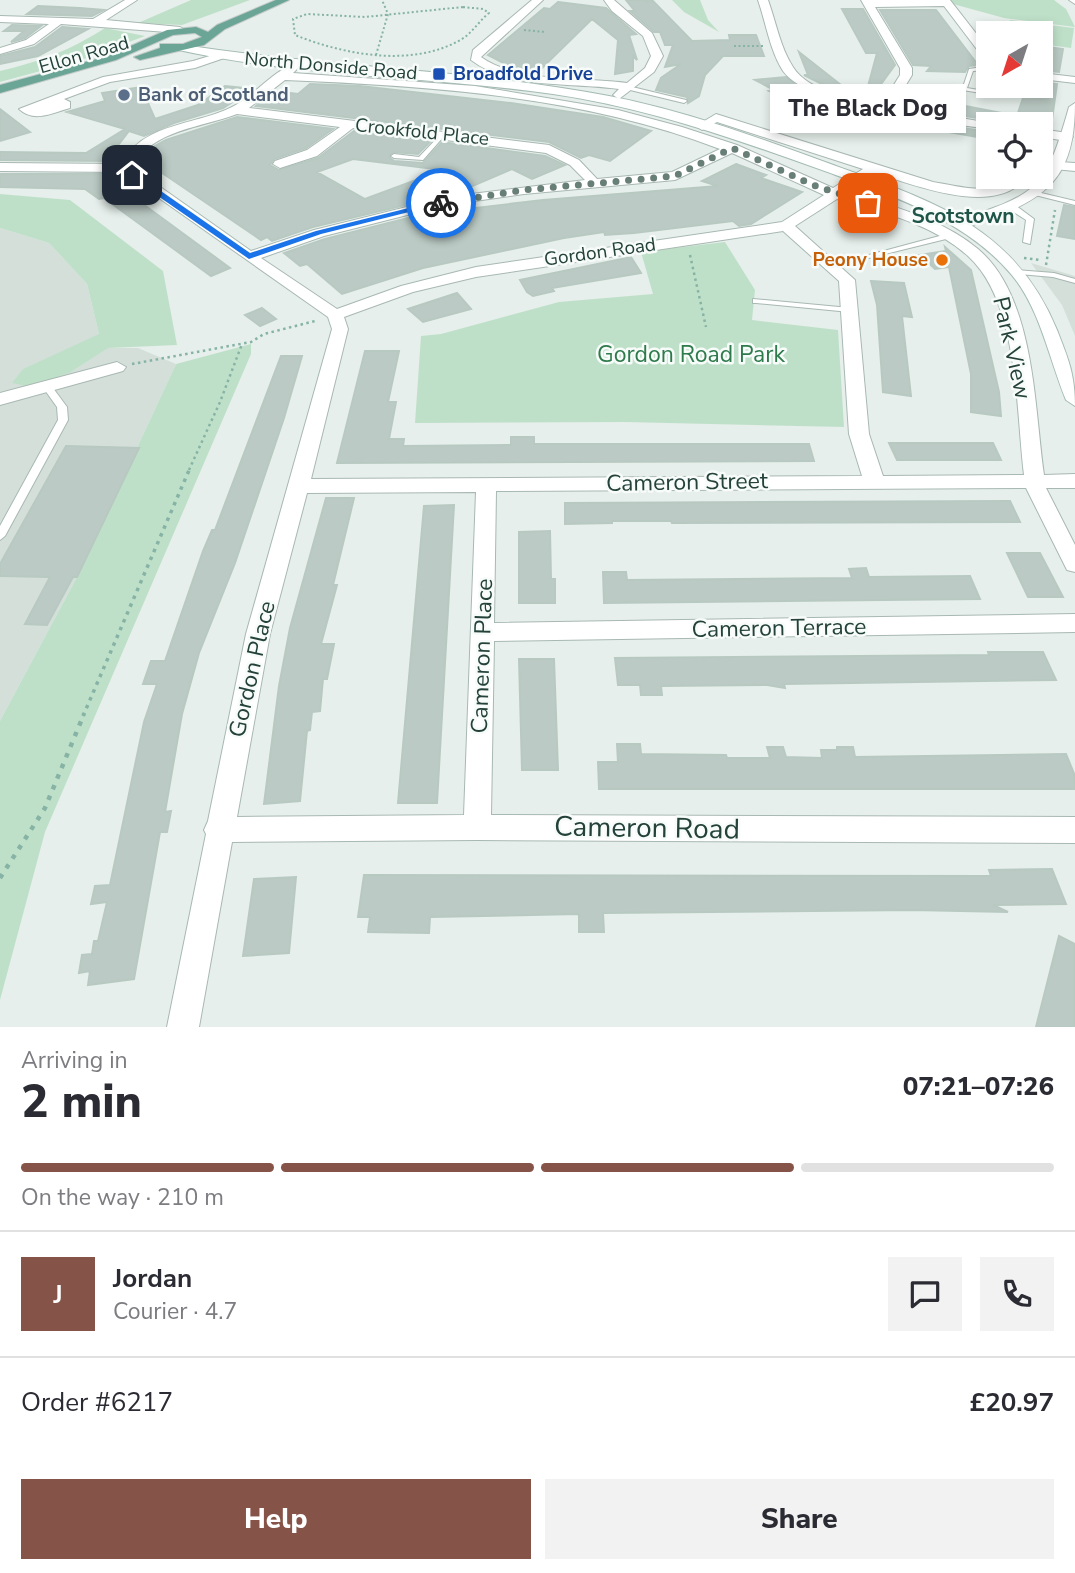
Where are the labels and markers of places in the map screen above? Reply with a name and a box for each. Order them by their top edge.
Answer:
place label: Broadfold Drive [453,61,593,87]
marker: Broadfold Drive [431,66,447,82]
place label: Bank of Scotland [138,82,289,108]
callout: The Black Dog [770,84,966,133]
marker: Bank of Scotland [116,87,132,103]
pin [102,145,162,205]
pin [838,173,898,233]
place label: Peony House [812,247,928,273]
marker: Peony House [934,252,950,268]

